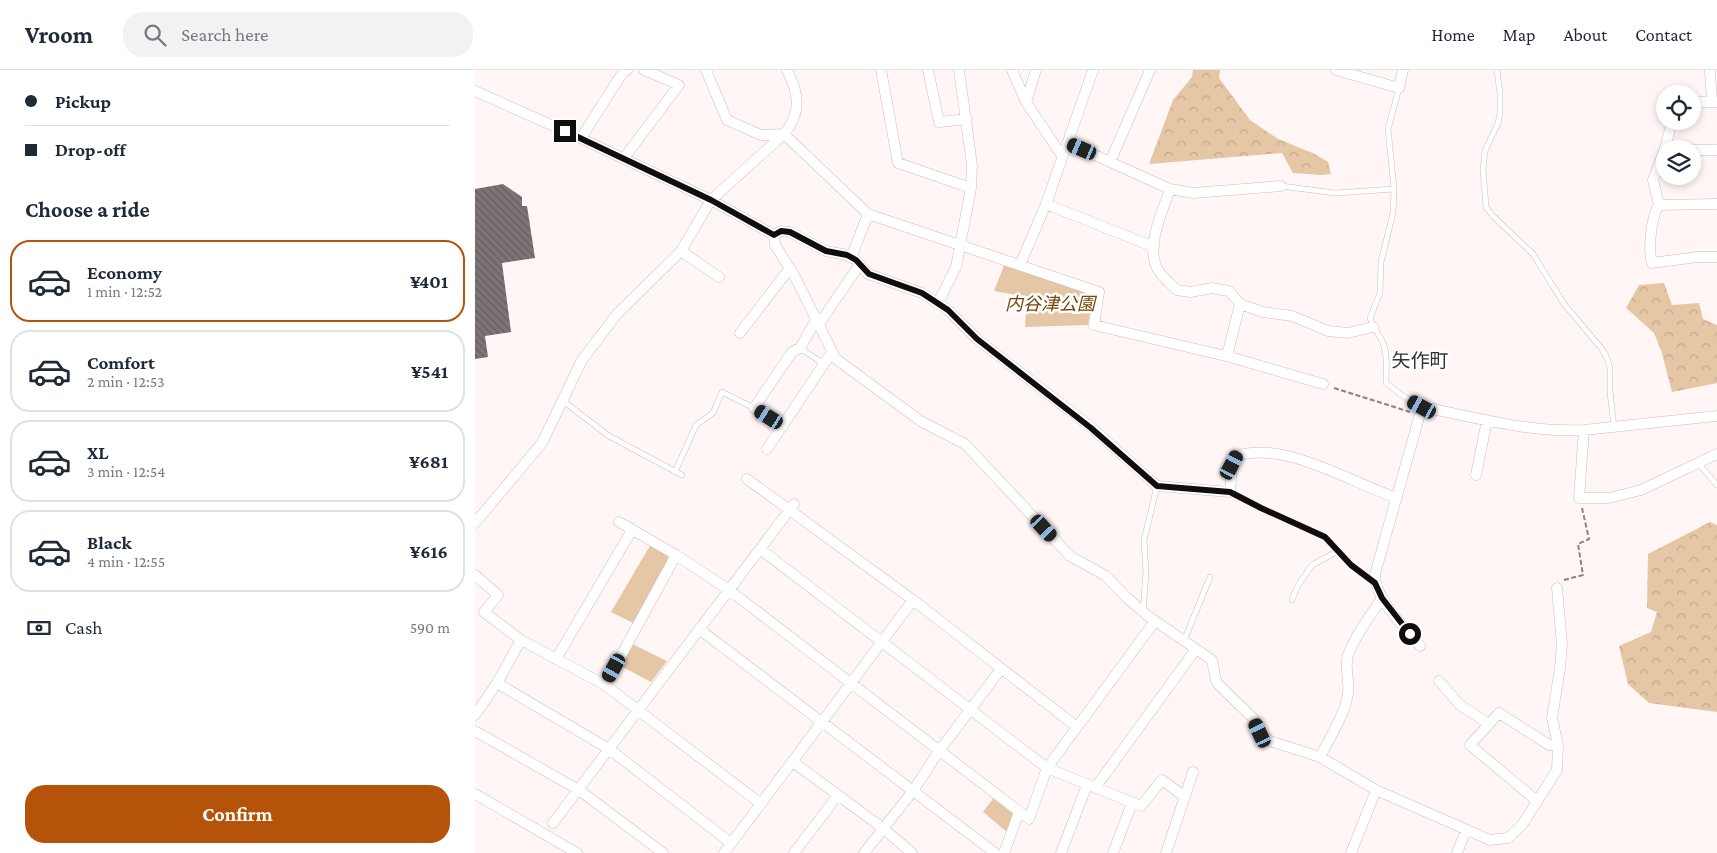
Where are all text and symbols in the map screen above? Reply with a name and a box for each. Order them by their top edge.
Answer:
search box [123,12,473,57]
text: Vroom [25,21,93,48]
icon: search [141,21,169,49]
text: Search here [181,24,268,45]
text: Home [1432,25,1475,45]
text: Map [1503,25,1535,45]
text: About [1563,25,1607,45]
text: Contact [1635,25,1692,45]
map controls [1656,85,1701,185]
button: locate [1656,85,1701,130]
text: Pickup [55,91,111,112]
route end [554,120,576,142]
car [1065,136,1098,162]
text: Drop-off [55,139,126,160]
button: layers [1656,140,1701,185]
text: Choose a ride [25,197,150,222]
icon: car [27,259,72,304]
text: Economy [87,262,162,283]
text: ¥401 [410,271,448,292]
text: 1 min · 12:52 [87,283,162,300]
park label: 内谷津公園 [1005,294,1098,314]
icon: car [27,349,72,394]
district label: 矢作町 [1391,350,1449,371]
text: Comfort [87,352,155,373]
text: ¥541 [411,361,448,382]
text: 2 min · 12:53 [87,373,165,390]
car [1405,393,1438,421]
car [752,403,785,431]
icon: car [27,439,72,484]
text: XL [87,442,109,463]
car [1218,448,1245,482]
text: ¥681 [409,451,448,472]
text: 3 min · 12:54 [87,463,165,480]
car [1028,512,1059,544]
icon: car [27,529,72,574]
text: Black [87,532,132,553]
text: ¥616 [410,541,448,562]
text: 4 min · 12:55 [87,553,165,570]
icon: cash [25,614,53,642]
text: Cash [65,617,103,638]
text: 590 m [410,619,450,636]
route start [1399,623,1421,645]
car [600,651,627,685]
car [1246,716,1273,750]
button: Confirm [25,785,450,843]

